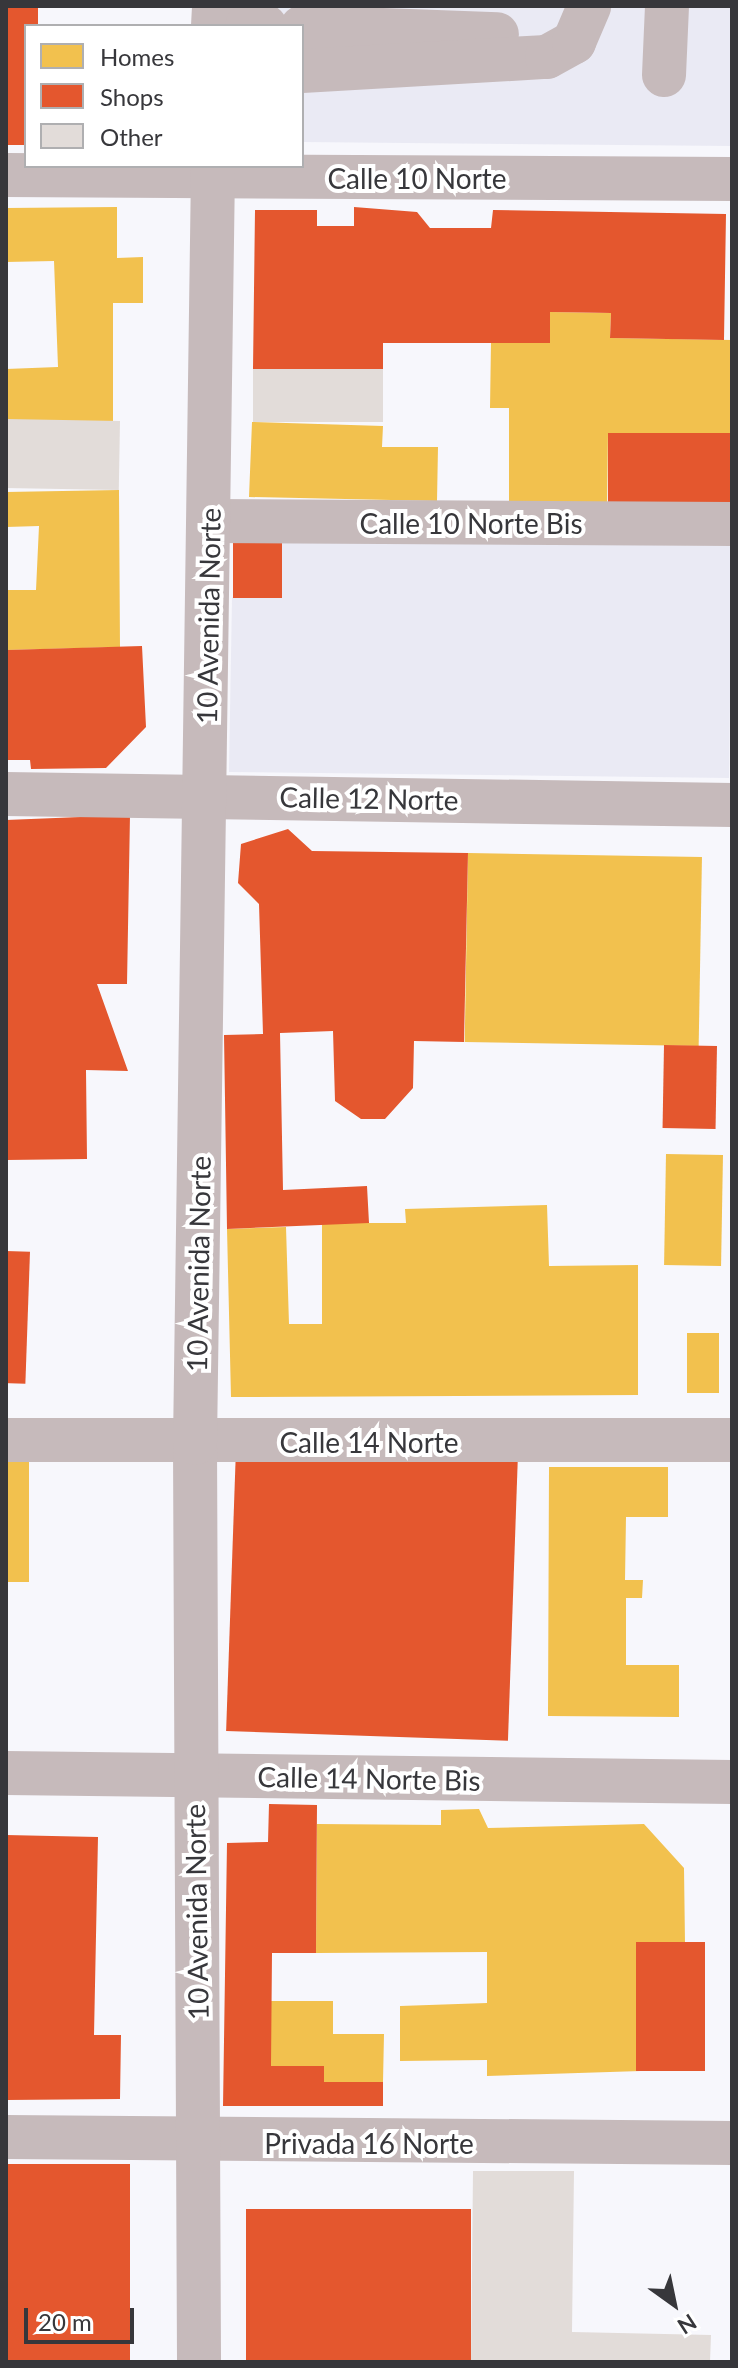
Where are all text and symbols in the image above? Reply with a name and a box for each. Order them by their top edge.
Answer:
legend [24,24,304,168]
text: Homes [100,42,174,71]
text: Shops [100,82,164,111]
text: Other [100,122,163,151]
street label: Calle 10 Norte [327,161,507,195]
street label: Calle 10 Norte Bis [359,506,583,540]
street label: 10 Avenida Norte [189,507,227,725]
street label: Calle 12 Norte [279,780,459,816]
street label: 10 Avenida Norte [179,1155,217,1373]
street label: Calle 14 Norte [279,1425,459,1459]
street label: Calle 14 Norte Bis [257,1759,481,1797]
street label: 10 Avenida Norte [177,1803,215,2021]
street label: Privada 16 Norte [264,2126,474,2160]
north arrow [634,2264,714,2344]
scale bar [28,2292,138,2342]
text: 20 m [38,2307,92,2336]
text: N [673,2309,702,2340]

